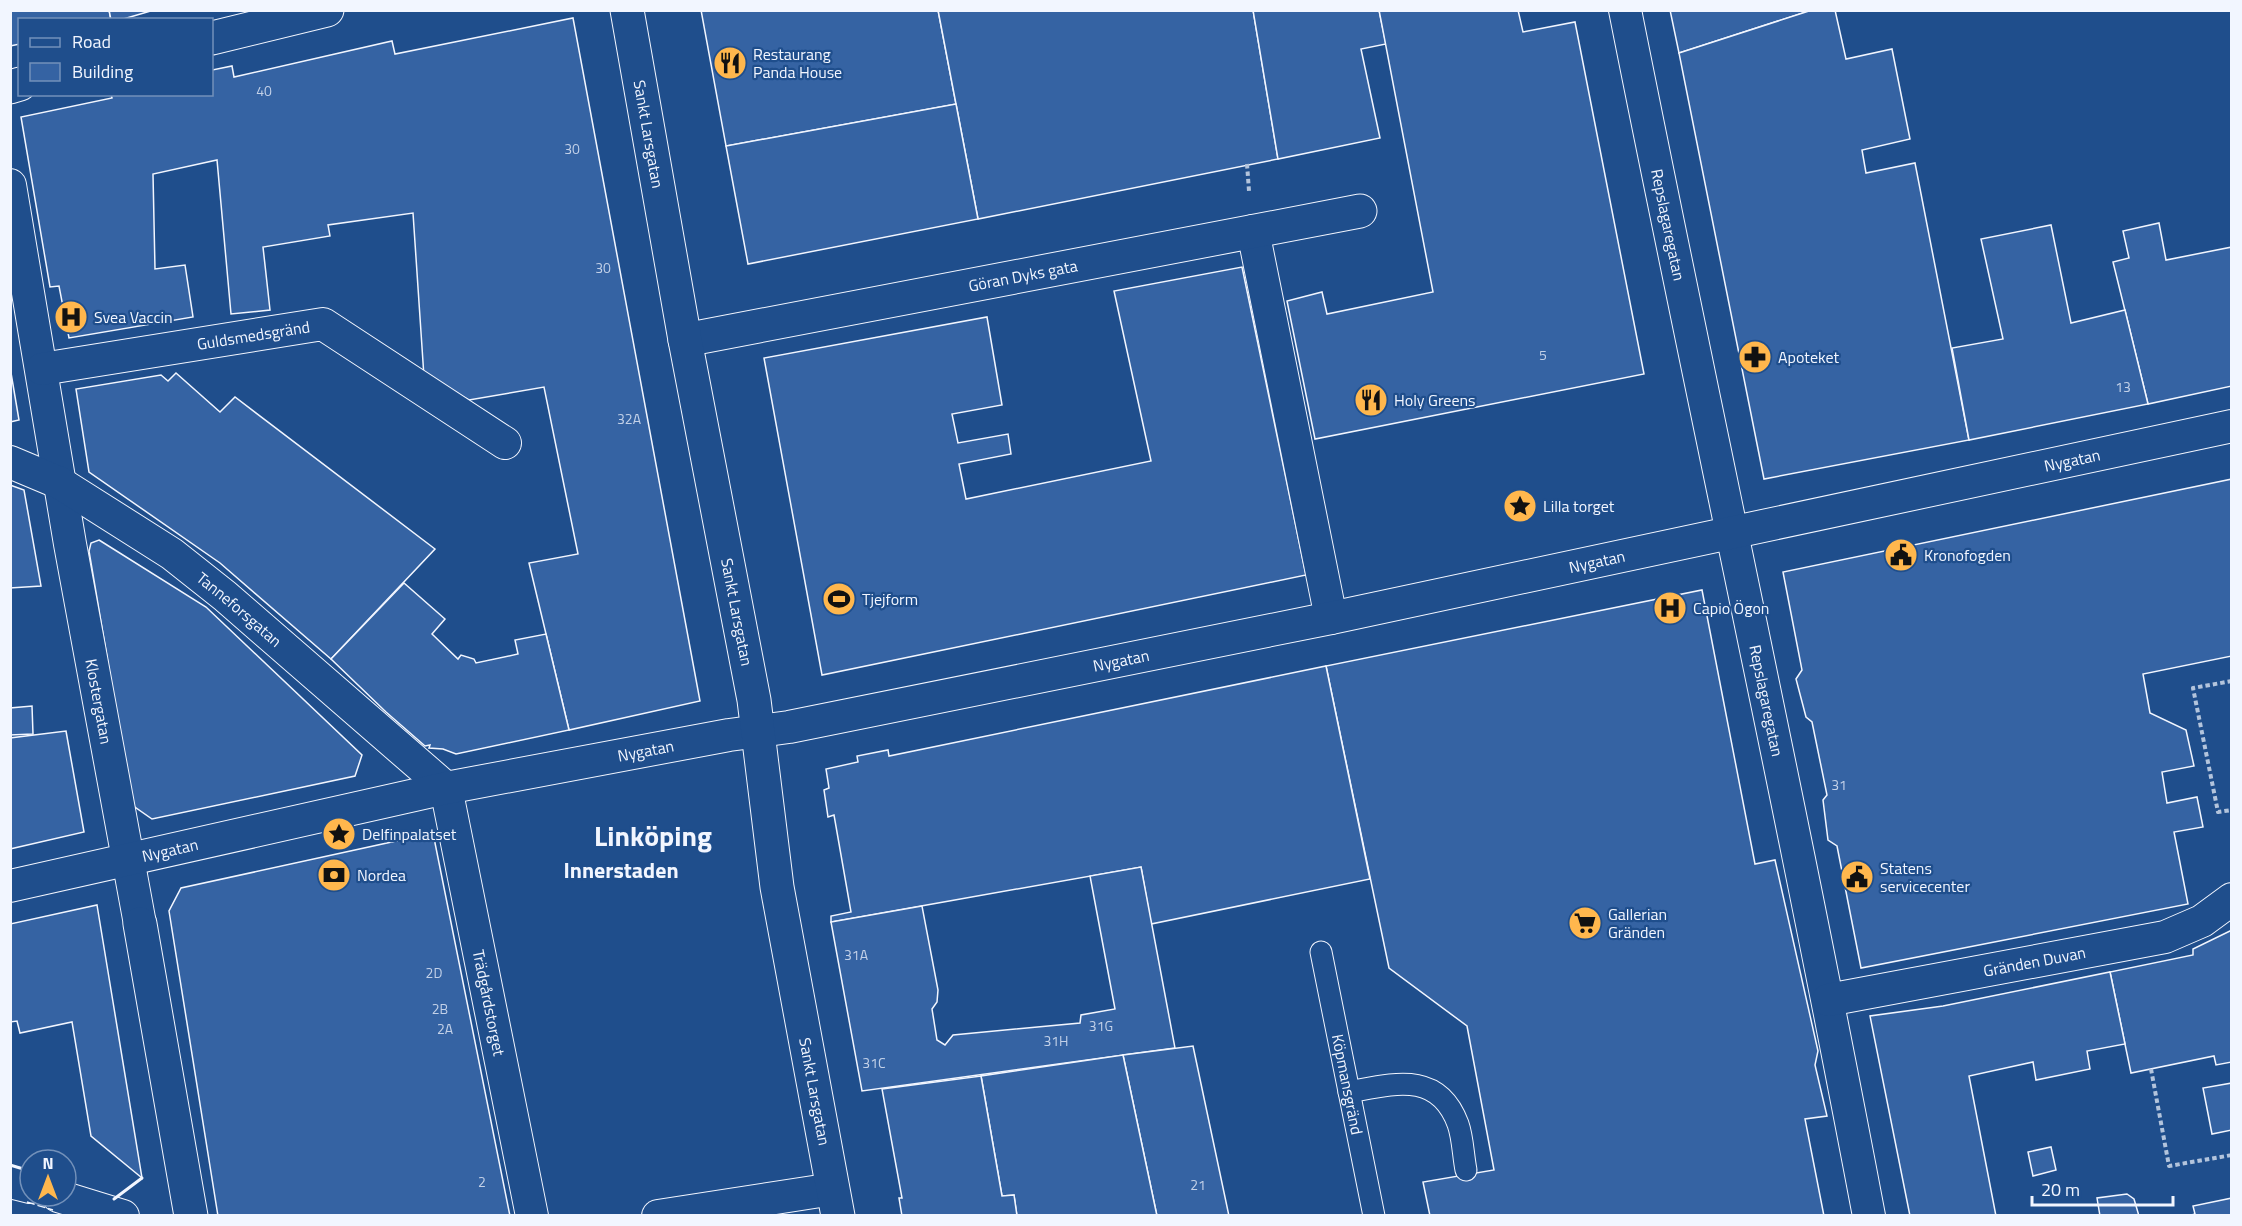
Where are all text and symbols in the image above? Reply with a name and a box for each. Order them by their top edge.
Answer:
legend [18,18,213,96]
text: Road [72,28,111,55]
place label: Restaurang Panda House [753,42,842,84]
restaurant icon: Restaurang Panda House [712,45,748,81]
text: Building [72,58,133,85]
street label: Sankt Larsgatan [628,78,670,190]
house number: 40 [256,80,272,101]
house number: 30 [564,138,580,159]
street label: Repslagaregatan [1645,167,1691,283]
street label: Göran Dyks gata [966,253,1079,298]
house number: 30 [595,257,611,278]
hospital icon: Svea Vaccin [53,299,89,335]
place label: Svea Vaccin [94,305,173,329]
street label: Guldsmedsgränd [195,314,312,356]
pharmacy icon: Apoteket [1737,339,1773,375]
house number: 5 [1539,344,1547,365]
place label: Apoteket [1778,345,1840,369]
house number: 13 [2115,376,2131,397]
restaurant icon: Holy Greens [1353,382,1389,418]
place label: Holy Greens [1394,388,1476,412]
house number: 32A [617,408,642,429]
street label: Nygatan [2042,442,2103,478]
place icon: Lilla torget [1502,488,1538,524]
place label: Lilla torget [1543,494,1615,518]
public building icon: Kronofogden [1883,537,1919,573]
place label: Kronofogden [1924,543,2011,567]
street label: Nygatan [1567,544,1627,579]
street label: Sankt Larsgatan [715,556,759,668]
street label: Tanneforsgatan [192,566,287,652]
sports icon: Tjejform [821,581,857,617]
place label: Tjejform [862,587,918,611]
hospital icon: Capio Ögon [1652,590,1688,626]
place label: Capio Ögon [1693,596,1769,620]
street label: Nygatan [1091,643,1151,678]
street label: Repslagaregatan [1743,643,1790,759]
street label: Klostergatan [79,657,119,746]
street label: Nygatan [615,734,676,768]
house number: 31 [1831,774,1847,795]
district label: Linköping [594,814,712,857]
place icon: Delfinpalatset [321,816,357,852]
place label: Delfinpalatset [362,822,457,846]
street label: Nygatan [140,832,200,868]
district label: Innerstaden [563,853,679,887]
place label: Statens servicecenter [1880,856,1970,898]
bank icon: Nordea [316,857,352,893]
public building icon: Statens servicecenter [1839,859,1875,895]
place label: Nordea [357,863,406,887]
place label: Gallerian Gränden [1608,902,1667,944]
supermarket icon: Gallerian Gränden [1567,905,1603,941]
street label: Gränden Duvan [1981,940,2088,983]
house number: 31A [844,944,869,965]
street label: Trädgårdstorget [467,947,512,1058]
house number: 2D [426,962,442,983]
house number: 2B [432,998,448,1019]
house number: 31G [1089,1015,1113,1036]
house number: 2A [437,1018,454,1039]
house number: 31H [1043,1030,1069,1051]
street label: Köpmansgränd [1326,1032,1369,1137]
street label: Sankt Larsgatan [793,1036,837,1147]
house number: 31C [862,1052,886,1073]
north arrow [18,1148,78,1208]
text: N [42,1151,54,1175]
scale bar [2032,1169,2173,1207]
house number: 2 [478,1171,486,1192]
house number: 21 [1190,1174,1206,1195]
text: 20 m [2041,1176,2080,1203]

